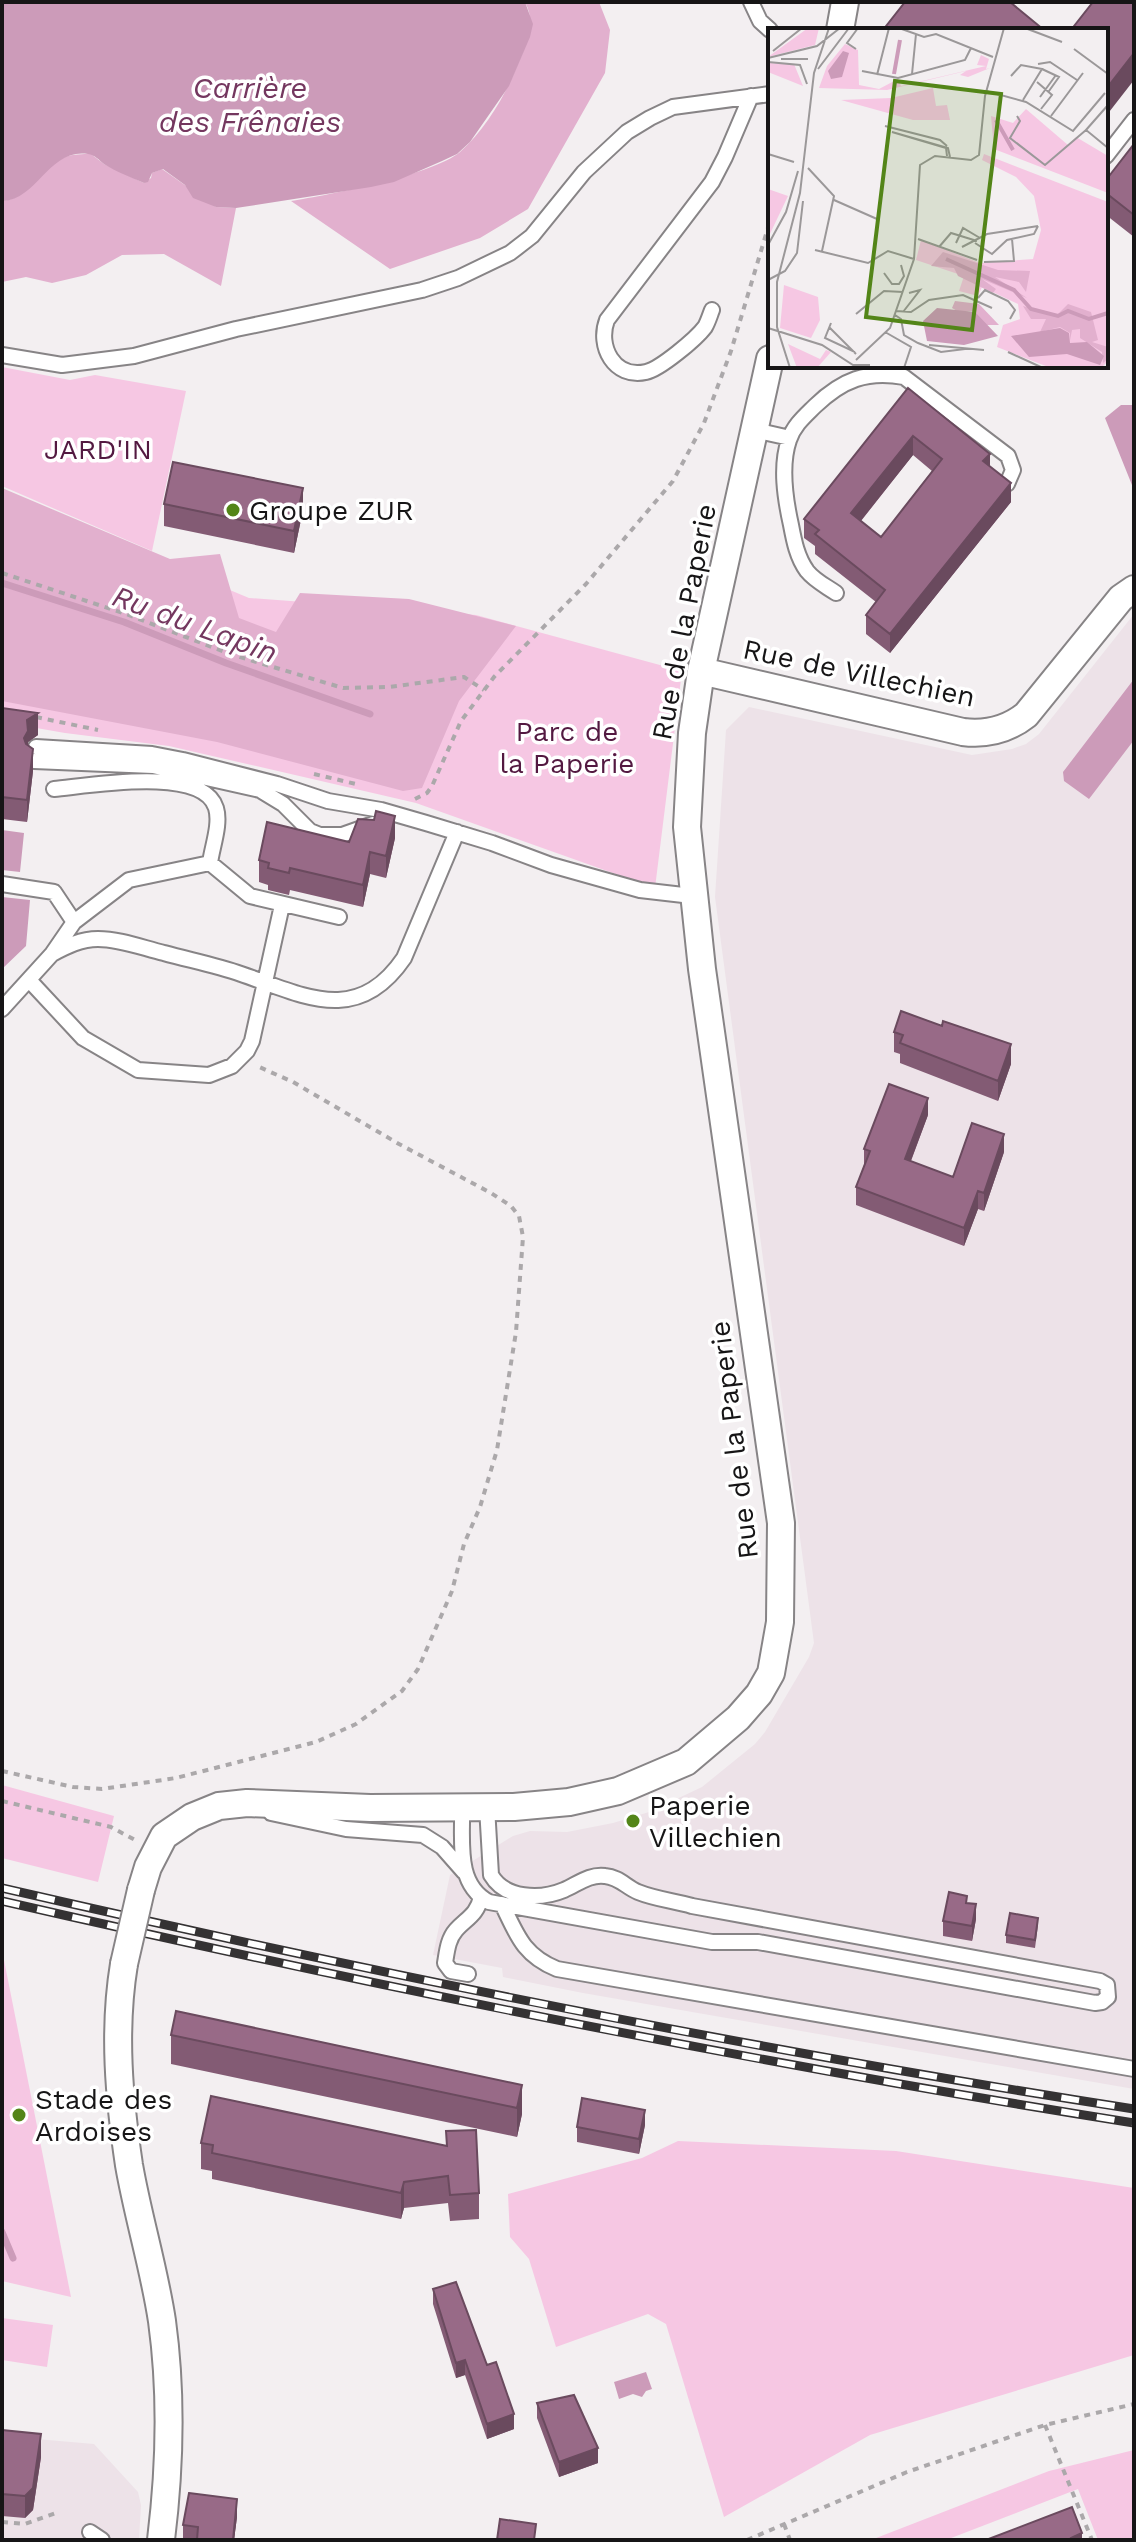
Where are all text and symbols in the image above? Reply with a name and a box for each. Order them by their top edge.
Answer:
inset map [768,28,1108,368]
water label: Carrière des Frênaies [159,70,341,139]
park label: JARD'IN [44,433,152,466]
place label: Groupe ZUR [249,494,414,527]
marker: Groupe ZUR [224,501,242,519]
street label: Rue de la Paperie [645,501,723,743]
water label: Ru du Lapin [108,578,282,670]
street label: Rue de Villechien [740,632,978,714]
park label: Parc de la Paperie [500,715,635,780]
street label: Rue de la Paperie [703,1319,765,1561]
place label: Paperie Villechien [649,1789,782,1854]
marker: Paperie Villechien [624,1812,642,1830]
place label: Stade des Ardoises [35,2083,172,2148]
marker: Stade des Ardoises [10,2106,28,2124]

